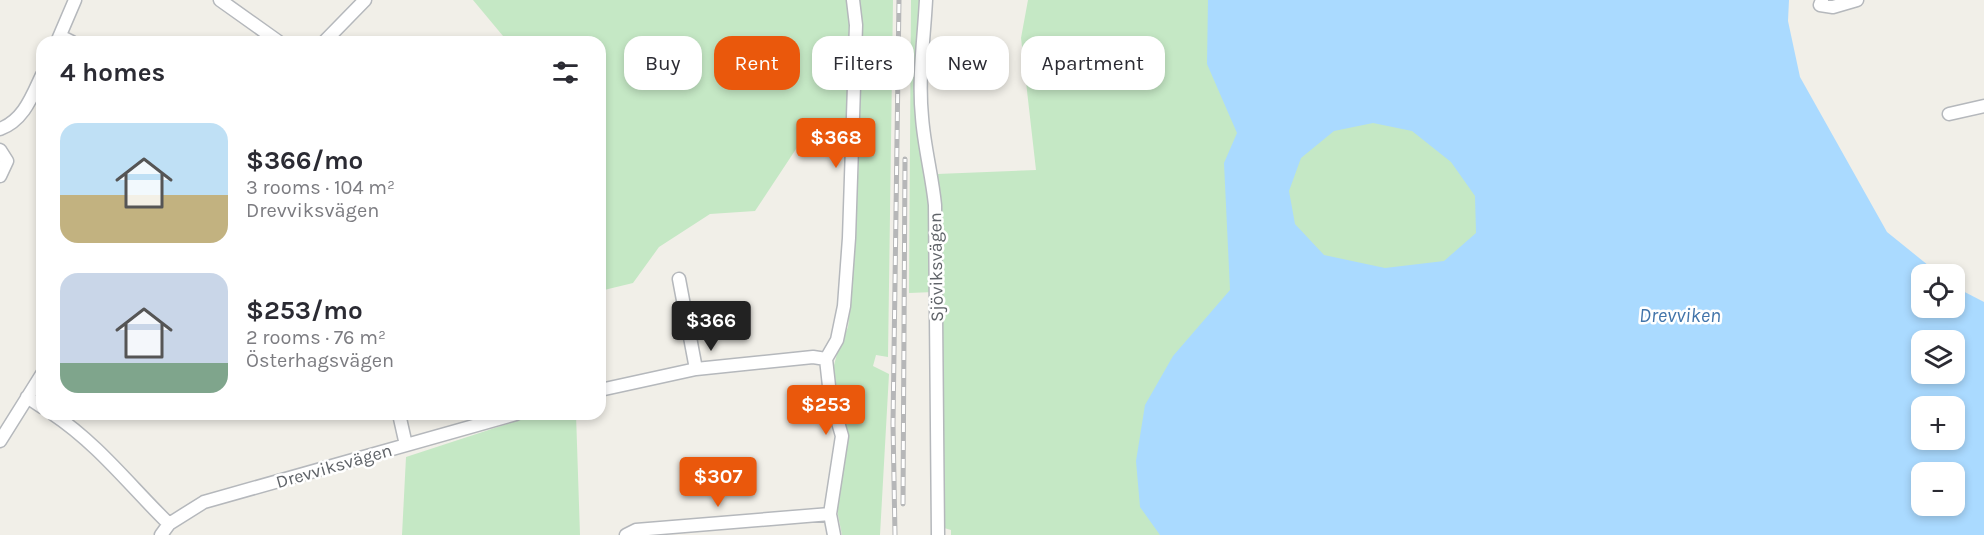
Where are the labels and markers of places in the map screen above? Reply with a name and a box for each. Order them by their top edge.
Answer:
pin: $368 [800,118,872,169]
pin: $366 [675,301,747,352]
pin: $253 [790,385,862,436]
pin: $307 [682,457,754,508]

